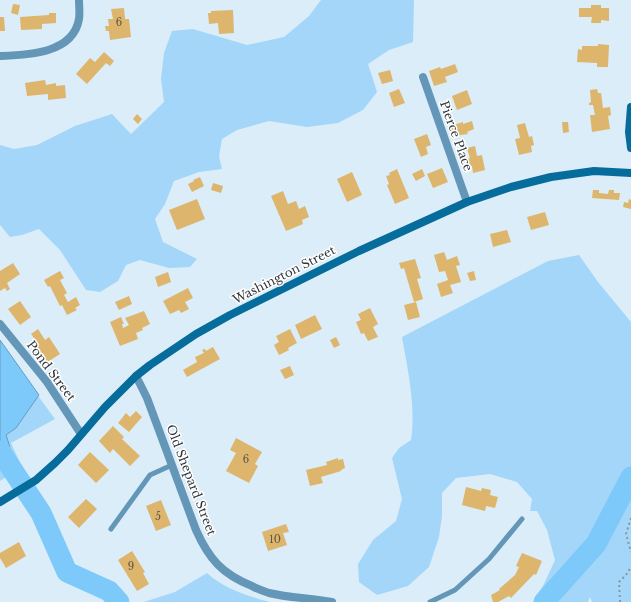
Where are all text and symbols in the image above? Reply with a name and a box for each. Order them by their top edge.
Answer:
house number: 6 [116,16,122,29]
street label: Pierce Place [437,99,476,173]
street label: Washington Street [229,242,338,307]
street label: Pond Street [24,338,79,404]
street label: Old Shepard Street [163,422,220,538]
house number: 6 [243,453,249,466]
house number: 5 [155,510,161,523]
house number: 10 [269,533,281,546]
house number: 9 [128,560,134,573]

